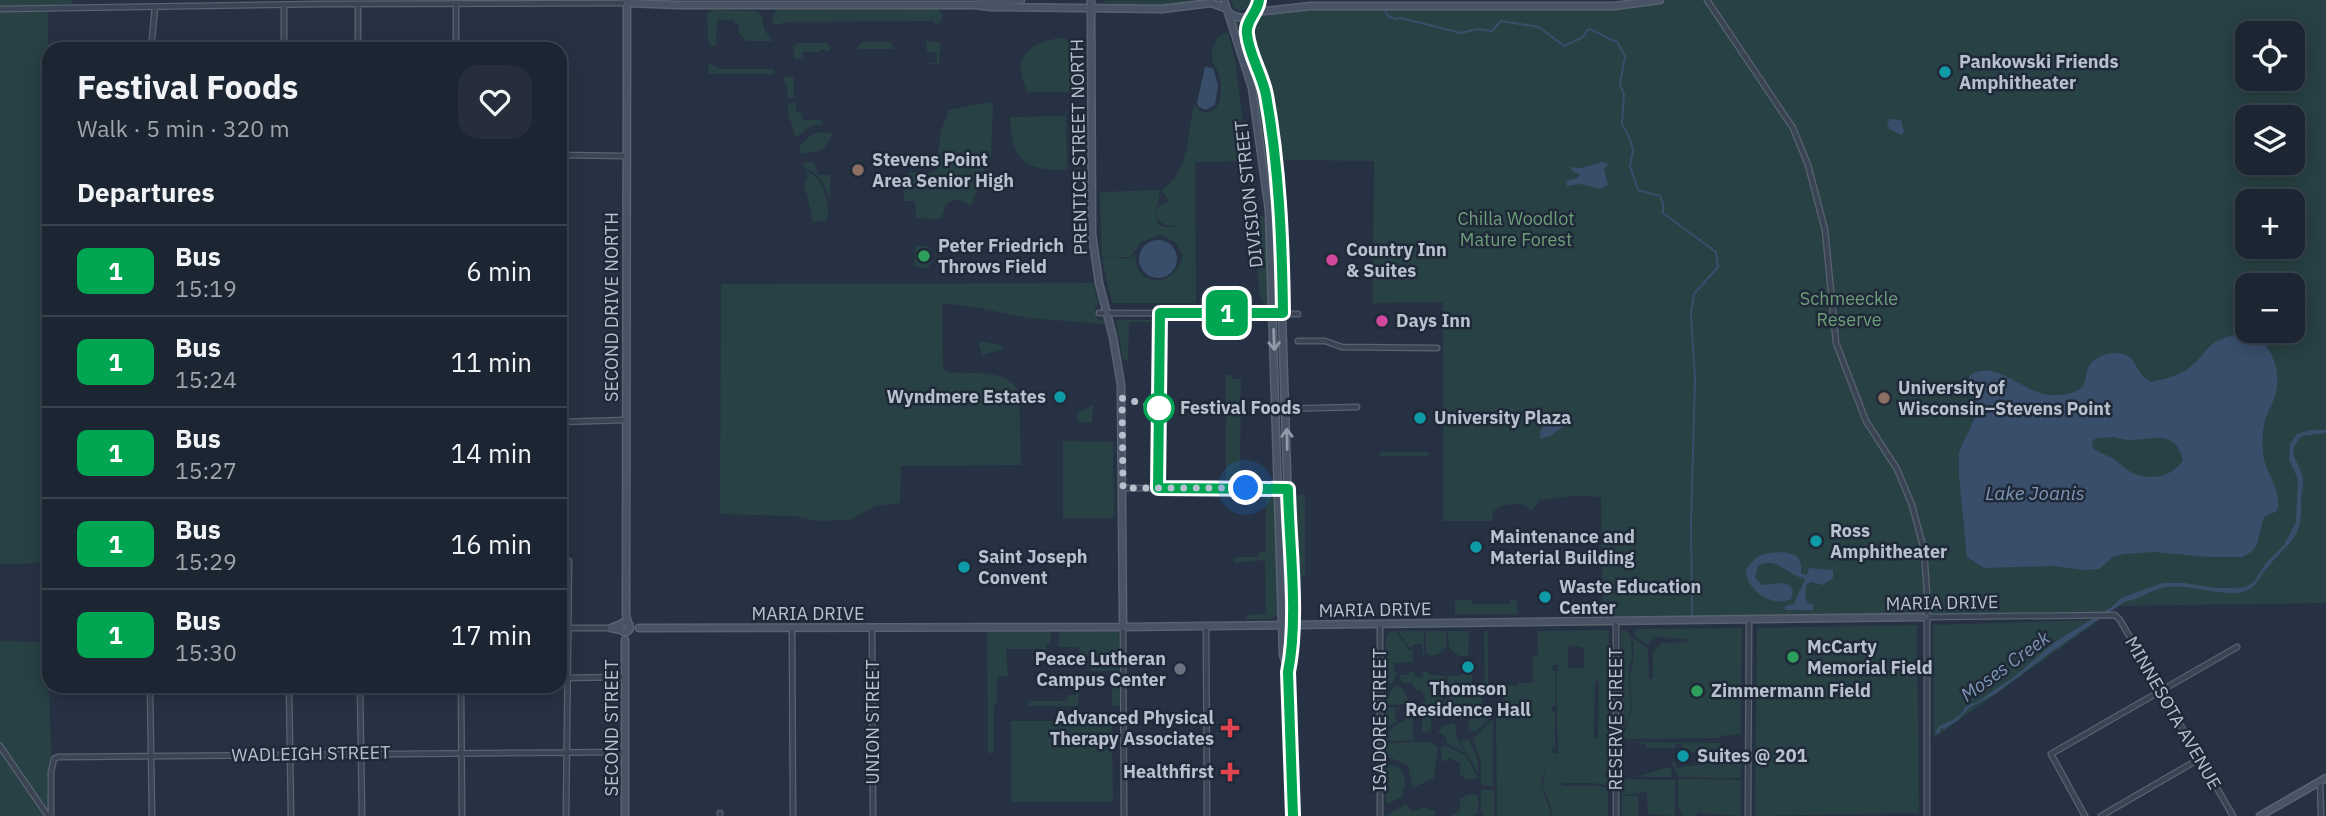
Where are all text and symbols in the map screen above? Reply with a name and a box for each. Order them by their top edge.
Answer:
map controls [2235,21,2305,343]
button: locate [2235,21,2305,91]
street label: PRENTICE STREET NORTH [1065,39,1092,255]
place label: Pankowski Friends Amphitheater [1959,50,2119,94]
marker: Pankowski Friends Amphitheater [1937,64,1953,80]
text: Festival Foods [77,65,298,108]
button: heart [458,65,532,139]
button: layers [2235,105,2305,175]
text: Walk · 5 min · 320 m [77,113,290,143]
street label: DIVISION STREET [1229,119,1268,269]
place label: Stevens Point Area Senior High [872,148,1014,192]
marker: Stevens Point Area Senior High [850,162,866,178]
text: Departures [77,175,215,209]
button: + [2235,189,2305,259]
park label: Chilla Woodlot Mature Forest [1457,207,1575,251]
street label: SECOND DRIVE NORTH [600,212,623,402]
place label: Peter Friedrich Throws Field [938,234,1064,278]
place label: Country Inn & Suites [1346,238,1447,282]
text: Bus [175,239,221,273]
marker: Peter Friedrich Throws Field [916,248,932,264]
marker: Country Inn & Suites [1324,252,1340,268]
text: 6 min [466,254,532,288]
text: 1 [108,255,123,287]
text: 15:19 [175,273,237,303]
button: − [2235,273,2305,343]
park label: Schmeeckle Reserve [1800,287,1898,331]
line badge: 1 [1204,290,1250,336]
text: 1 [1220,297,1234,329]
place label: Days Inn [1396,309,1471,332]
marker: Days Inn [1374,313,1390,329]
one-way arrow [1267,329,1281,352]
text: Bus [175,330,221,364]
text: 11 min [451,345,532,379]
text: 1 [108,346,123,378]
text: 15:24 [175,364,237,394]
place label: University of Wisconsin–Stevens Point [1898,376,2111,420]
place label: Wyndmere Estates [887,385,1046,408]
marker: Wyndmere Estates [1052,389,1068,405]
marker: University of Wisconsin–Stevens Point [1876,390,1892,406]
marker: Festival Foods [1144,393,1174,423]
place label: Festival Foods [1180,396,1301,419]
place label: University Plaza [1434,406,1571,429]
marker: University Plaza [1412,410,1428,426]
text: Bus [175,421,221,455]
one-way arrow [1280,427,1293,450]
text: 14 min [451,436,532,470]
text: 1 [108,437,123,469]
text: 15:27 [175,455,237,485]
your location [1228,470,1263,505]
water label: Lake Joanis [1985,481,2085,505]
text: Bus [175,512,221,546]
place label: Ross Amphitheater [1830,519,1947,563]
place label: Maintenance and Material Building [1490,525,1635,569]
text: 16 min [451,527,532,561]
text: 1 [108,528,123,560]
marker: Ross Amphitheater [1808,533,1824,549]
marker: Maintenance and Material Building [1468,539,1484,555]
place label: Saint Joseph Convent [978,545,1088,589]
text: 15:29 [175,546,237,576]
marker: Saint Joseph Convent [956,559,972,575]
place label: Waste Education Center [1559,575,1701,619]
marker: Waste Education Center [1537,589,1553,605]
street label: MARIA DRIVE [1885,590,1999,615]
street label: MARIA DRIVE [1318,597,1432,622]
street label: MARIA DRIVE [752,602,864,625]
text: Bus [175,603,221,637]
text: 17 min [451,618,532,652]
text: 1 [108,619,123,651]
water label: Moses Creek [1955,625,2055,707]
street label: MINNESOTA AVENUE [2120,632,2227,793]
place label: McCarty Memorial Field [1807,635,1933,679]
text: 15:30 [175,637,237,667]
place label: Peace Lutheran Campus Center [1035,647,1166,691]
street label: RESERVE STREET [1604,647,1627,791]
street label: ISADORE STREET [1368,648,1391,792]
marker: McCarty Memorial Field [1785,649,1801,665]
street label: SECOND STREET [600,659,623,797]
street label: UNION STREET [861,659,884,785]
marker: Thomson Residence Hall [1460,659,1476,675]
marker: Peace Lutheran Campus Center [1172,661,1188,677]
place label: Thomson Residence Hall [1405,677,1531,721]
place label: Zimmermann Field [1711,679,1871,702]
marker: Zimmermann Field [1689,683,1705,699]
place label: Advanced Physical Therapy Associates [1050,706,1215,750]
marker: Advanced Physical Therapy Associates [1220,718,1240,738]
street label: WADLEIGH STREET [231,741,391,766]
place label: Suites @ 201 [1697,744,1807,767]
marker: Suites @ 201 [1675,748,1691,764]
place label: Healthfirst [1123,760,1214,783]
marker: Healthfirst [1220,762,1240,782]

